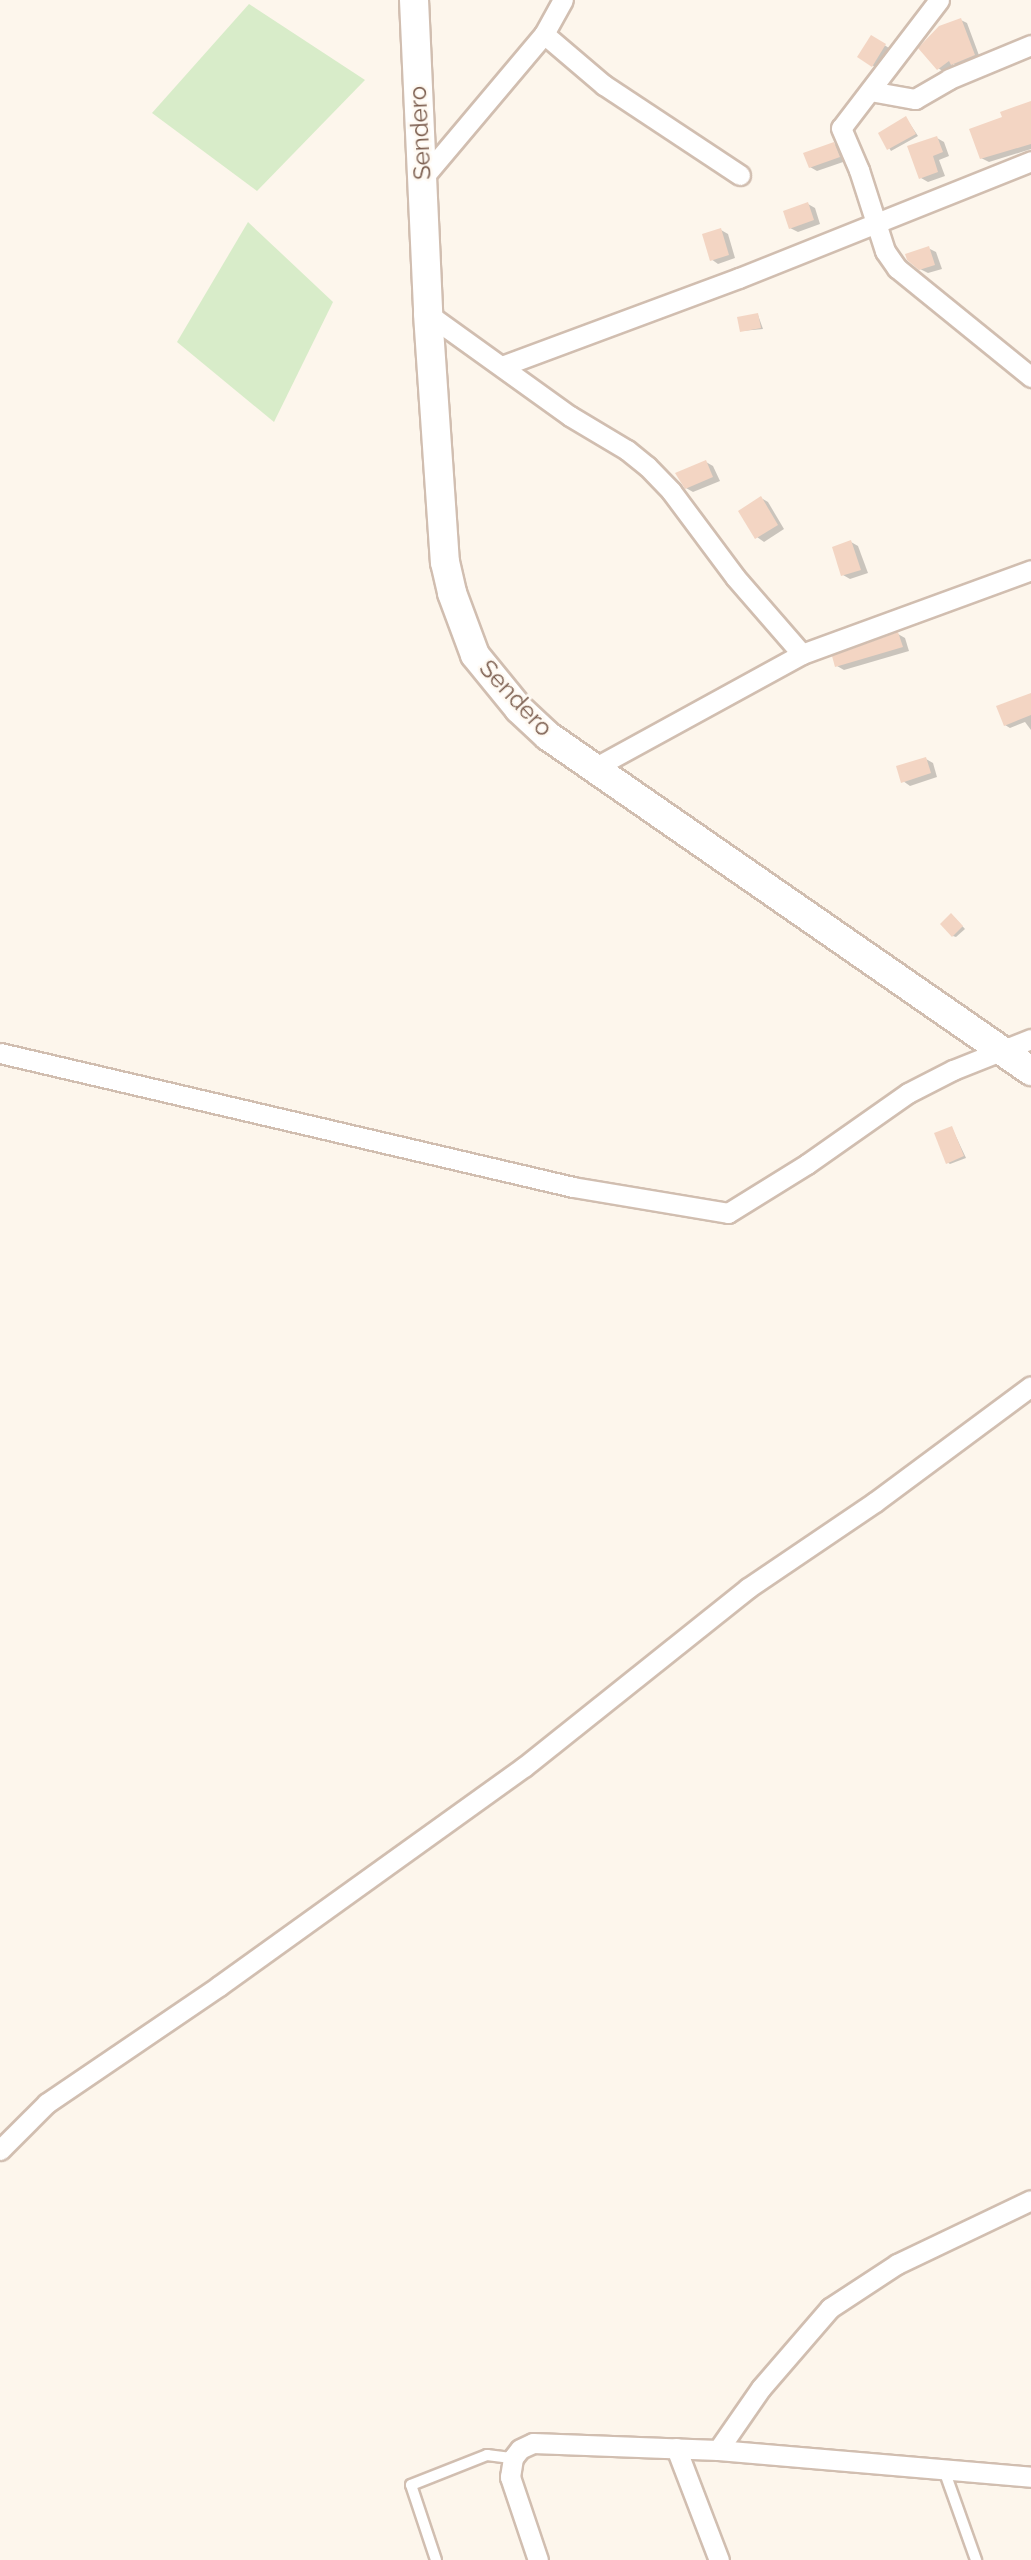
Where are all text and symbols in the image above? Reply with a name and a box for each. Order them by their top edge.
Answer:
street label: Sendero [403,85,437,181]
street label: Sendero [473,654,559,742]

